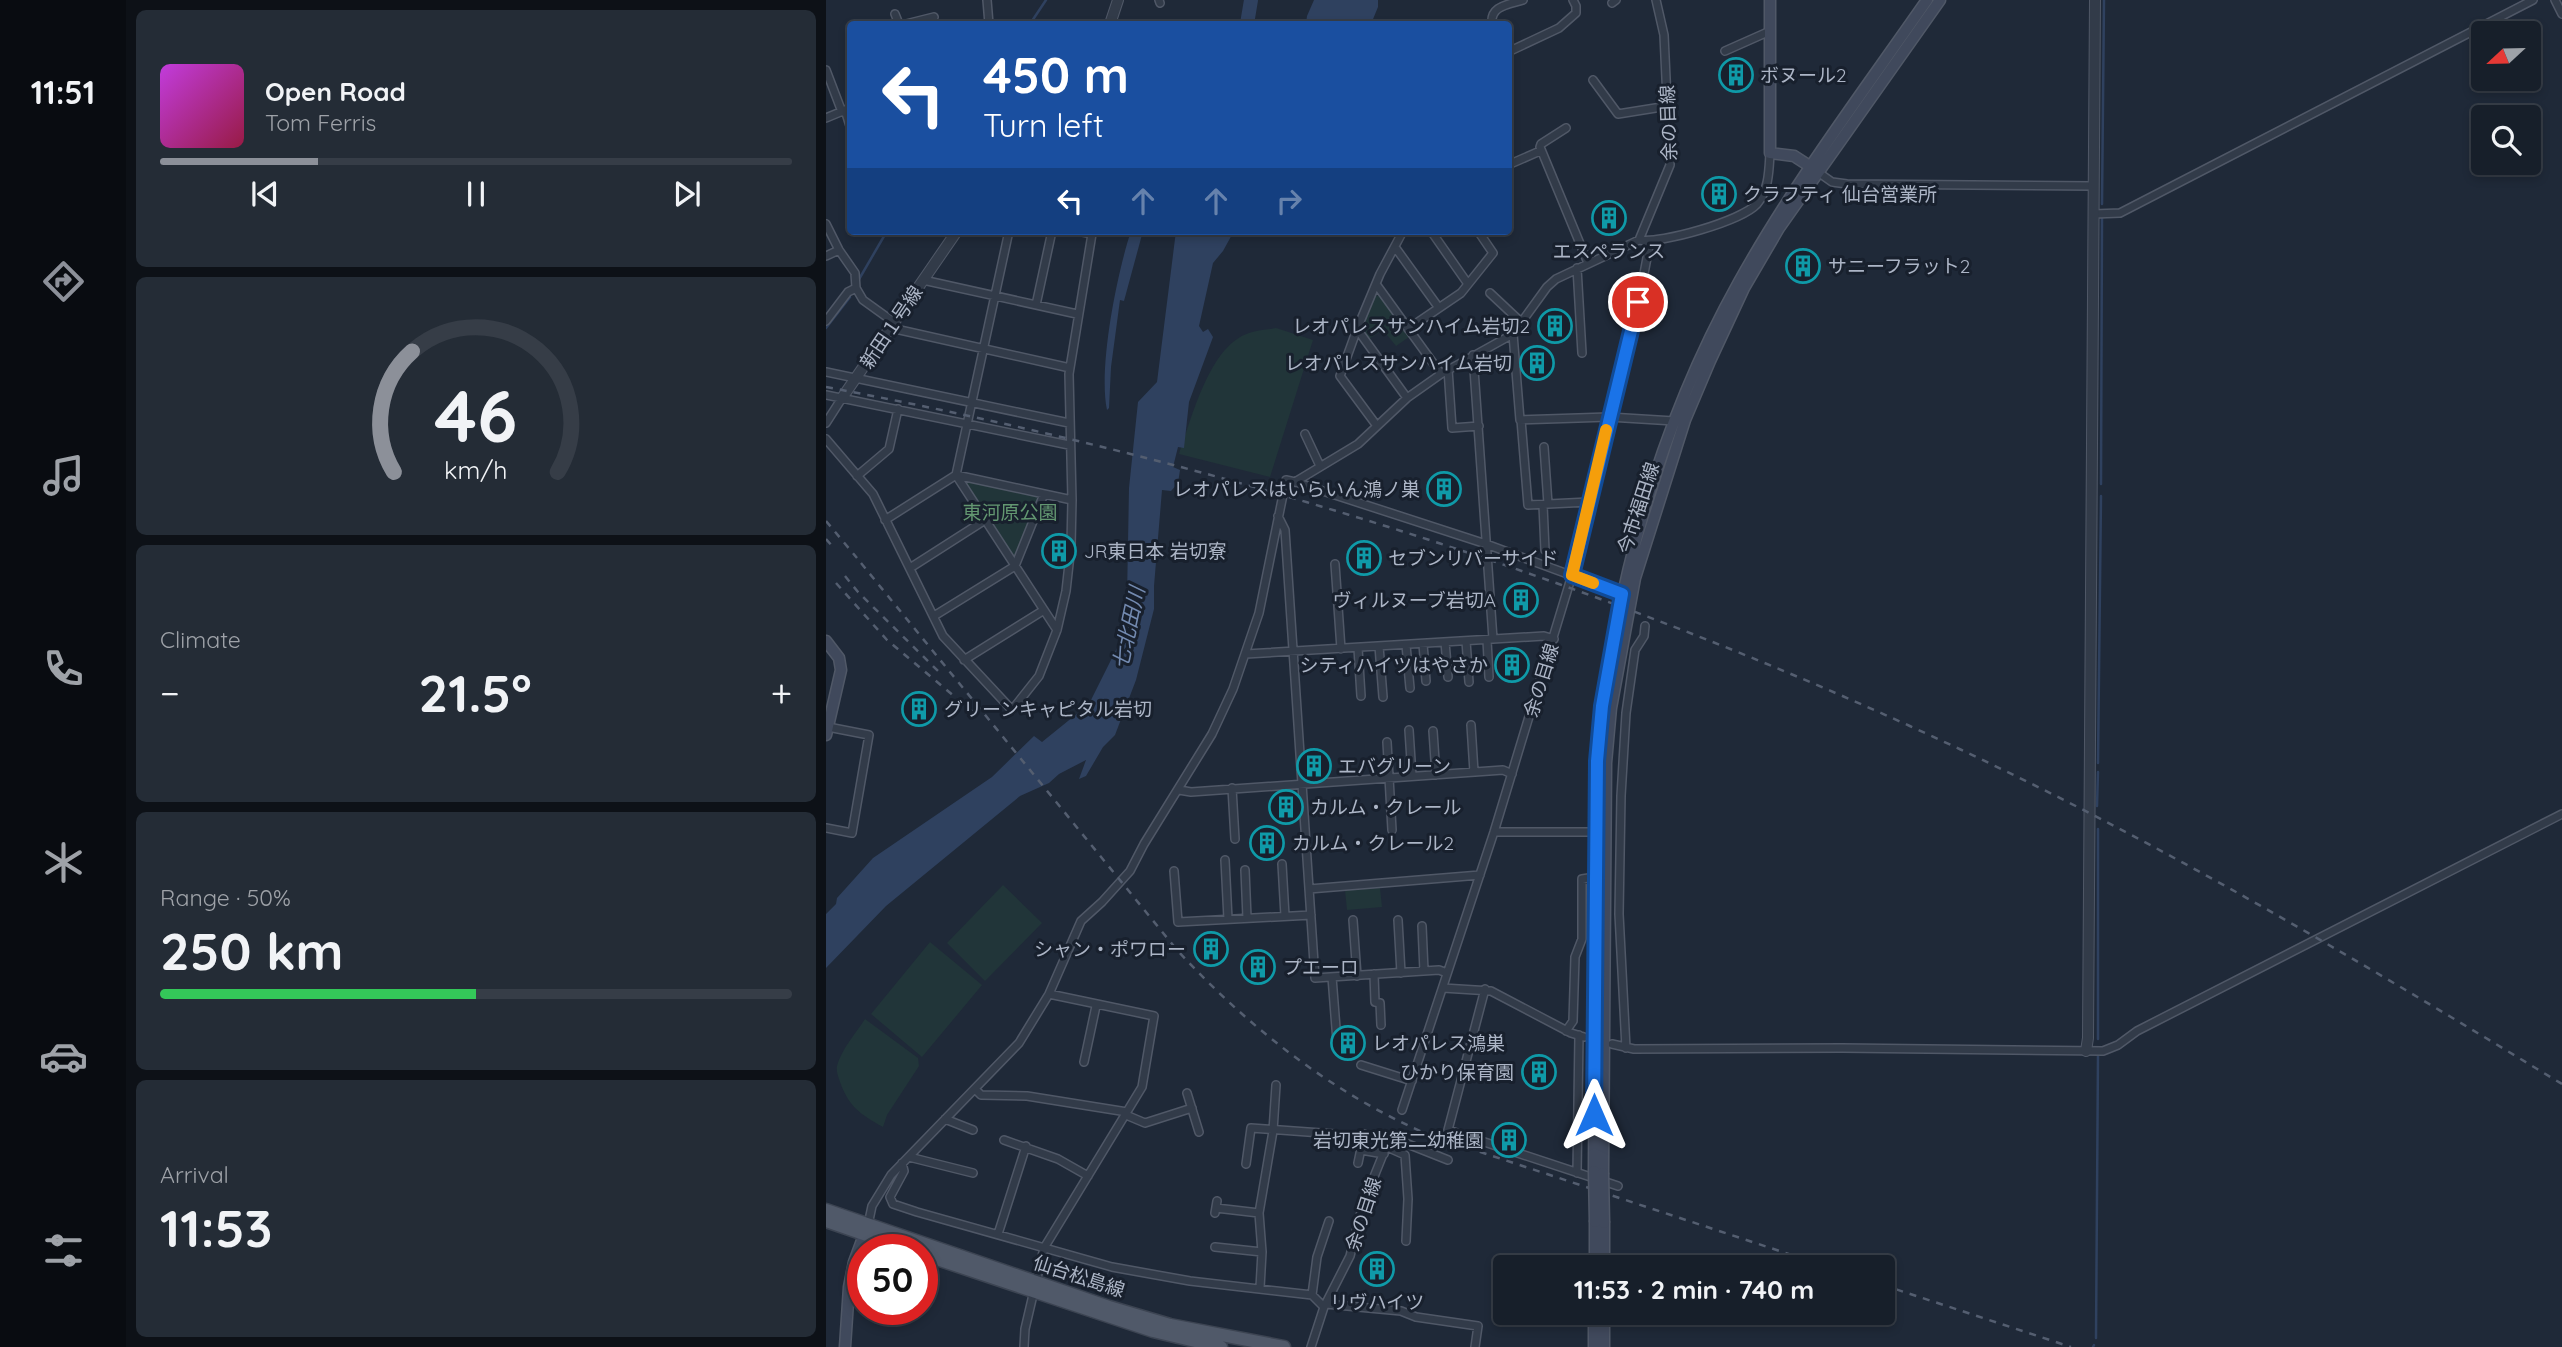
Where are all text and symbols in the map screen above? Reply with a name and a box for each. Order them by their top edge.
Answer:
north arrow [2471,21,2541,91]
map controls [2471,21,2541,175]
text: 450 m [983,44,1129,105]
icon: left [868,49,959,140]
building icon: ボヌール2 [1717,56,1755,94]
place label: ボヌール2 [1760,63,1847,87]
text: 11:51 [31,72,95,112]
text: Open Road [265,75,406,108]
street label: 余の目線 [1655,85,1681,161]
text: Turn left [983,105,1104,145]
button: search [2471,105,2541,175]
text: Tom Ferris [265,108,376,137]
icon: previous [246,175,284,213]
icon: pause [457,175,495,213]
icon: next [668,175,706,213]
building icon: クラフティ 仙台営業所 [1700,175,1738,213]
icon: left [1051,182,1089,220]
icon: ahead [1124,182,1162,220]
icon: ahead [1197,182,1235,220]
icon: right [1270,182,1308,220]
place label: クラフティ 仙台営業所 [1743,182,1937,206]
building icon: エスペランス [1590,199,1628,237]
place label: エスペランス [1553,239,1665,263]
building icon: サニーフラット2 [1784,247,1822,285]
place label: サニーフラット2 [1828,254,1970,278]
icon: directions [39,257,88,306]
pin [1608,272,1668,332]
street label: 新田１号線 [854,281,928,373]
icon: arrive [1619,283,1657,321]
building icon: レオパレスサンハイム岩切2 [1536,307,1574,345]
place label: レオパレスサンハイム岩切2 [1292,314,1530,338]
building icon: レオパレスサンハイム岩切 [1518,344,1556,382]
place label: レオパレスサンハイム岩切 [1285,351,1512,375]
text: 46 [434,370,518,461]
icon: music [39,451,88,500]
text: km/h [444,454,508,485]
street label: 今市福田線 [1612,459,1664,557]
building icon: レオパレスはいらいん鴻ノ巣 [1425,470,1463,508]
place label: レオパレスはいらいん鴻ノ巣 [1173,477,1420,501]
park label: 東河原公園 [962,500,1058,524]
building icon: JR東日本 岩切寮 [1040,532,1078,570]
place label: JR東日本 岩切寮 [1084,539,1227,563]
building icon: セブンリバーサイド [1345,539,1383,577]
place label: セブンリバーサイド [1388,546,1559,570]
building icon: ヴィルヌーブ岩切A [1502,581,1540,619]
water label: 七北田川 [1107,582,1150,672]
place label: ヴィルヌーブ岩切A [1333,588,1496,612]
text: Climate [160,625,241,654]
street label: 余の目線 [1518,640,1564,720]
icon: phone [39,644,88,693]
building icon: シティハイツはやさか [1493,646,1531,684]
place label: シティハイツはやさか [1300,653,1488,677]
text: 21.5° [419,660,532,725]
text: − [160,669,180,717]
text: + [771,669,792,717]
building icon: グリーンキャピタル岩切 [900,690,938,728]
place label: グリーンキャピタル岩切 [944,697,1152,721]
building icon: エバグリーン [1295,747,1333,785]
place label: エバグリーン [1338,754,1451,778]
building icon: カルム・クレール [1267,788,1305,826]
place label: カルム・クレール [1310,795,1462,819]
building icon: カルム・クレール2 [1248,824,1286,862]
place label: カルム・クレール2 [1292,831,1454,855]
icon: climate [39,838,88,887]
text: Range · 50% [160,883,291,912]
text: 250 km [160,918,344,983]
building icon: シャン・ポワロー [1192,930,1230,968]
place label: シャン・ポワロー [1034,937,1186,961]
building icon: プエーロ [1239,948,1277,986]
place label: プエーロ [1283,955,1359,979]
building icon: レオパレス鴻巣 [1329,1024,1367,1062]
place label: レオパレス鴻巣 [1372,1031,1505,1055]
icon: car [39,1032,88,1081]
building icon: ひかり保育園 [1520,1053,1558,1091]
place label: ひかり保育園 [1400,1060,1514,1084]
position arrow [1557,1078,1631,1152]
building icon: 岩切東光第二幼稚園 [1490,1121,1528,1159]
place label: 岩切東光第二幼稚園 [1313,1128,1484,1152]
text: Arrival [160,1160,229,1189]
street label: 余の目線 [1340,1174,1386,1254]
text: 11:53 [160,1195,273,1260]
icon: filters [39,1226,88,1275]
speed limit sign: 50 [847,1234,938,1325]
street label: 仙台松島線 [1030,1250,1128,1302]
building icon: リヴハイツ [1358,1250,1396,1288]
text: 11:53 · 2 min · 740 m [1574,1273,1814,1306]
place label: リヴハイツ [1330,1290,1424,1314]

